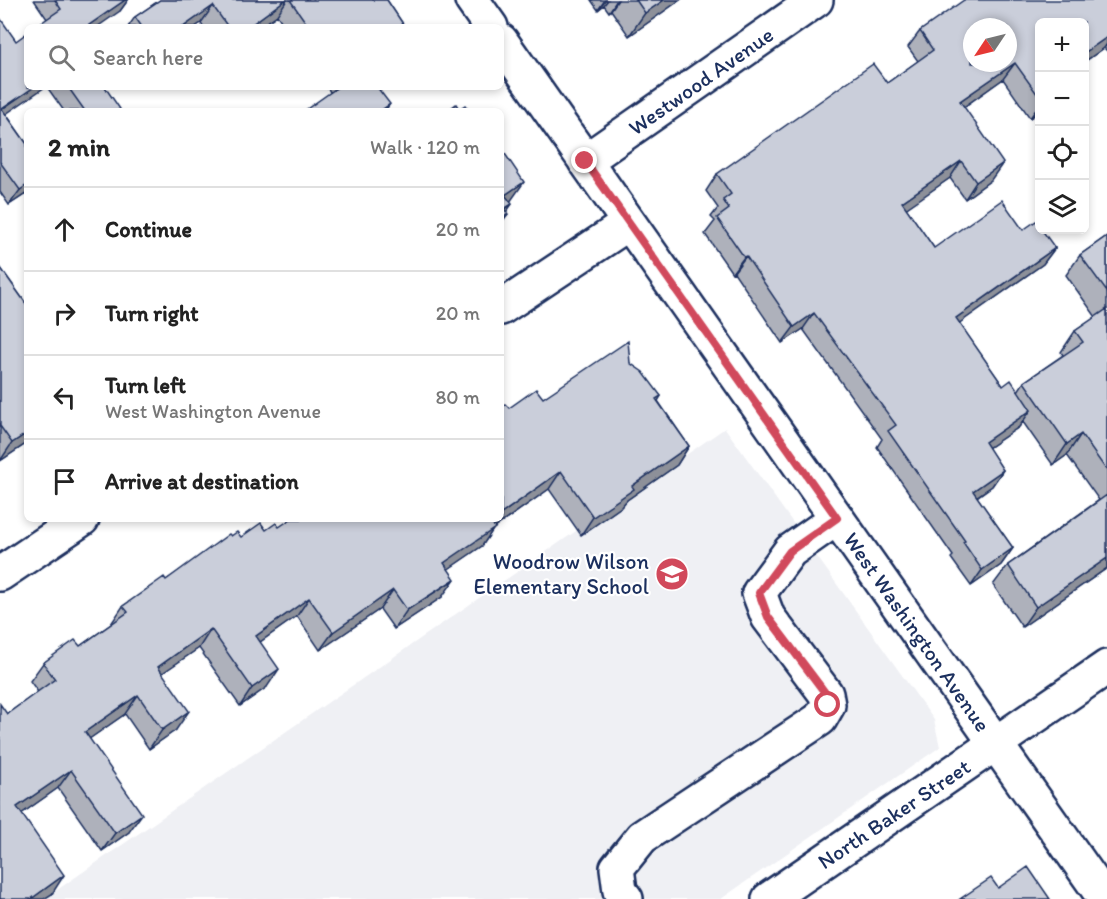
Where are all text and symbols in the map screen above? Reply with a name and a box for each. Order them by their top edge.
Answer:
north arrow [963,18,1017,72]
map controls [1035,18,1089,234]
button: + [1035,18,1089,72]
street label: Westwood Avenue [623,21,779,141]
search box [24,24,504,90]
icon: search [45,41,78,74]
text: Search here [93,44,203,71]
button: − [1035,72,1089,126]
button: locate [1035,126,1089,180]
text: 2 min [48,131,110,163]
text: Walk · 120 m [370,135,480,159]
route end [571,147,597,173]
button: layers [1035,180,1089,234]
icon: ahead [48,213,81,246]
text: Continue [105,216,192,243]
text: 20 m [436,217,480,241]
icon: right [48,297,81,330]
text: Turn right [105,300,199,327]
text: 20 m [436,301,480,325]
text: Turn left [105,372,186,399]
icon: left [48,381,81,414]
text: 80 m [435,385,480,409]
text: West Washington Avenue [105,399,321,423]
icon: arrive [48,465,81,498]
text: Arrive at destination [105,468,299,495]
street label: West Washington Avenue [838,527,996,737]
place label: Woodrow Wilson Elementary School [474,548,650,600]
school or university icon: Woodrow Wilson Elementary School [654,556,690,592]
route start [814,691,840,717]
street label: North Baker Street [813,753,975,875]

